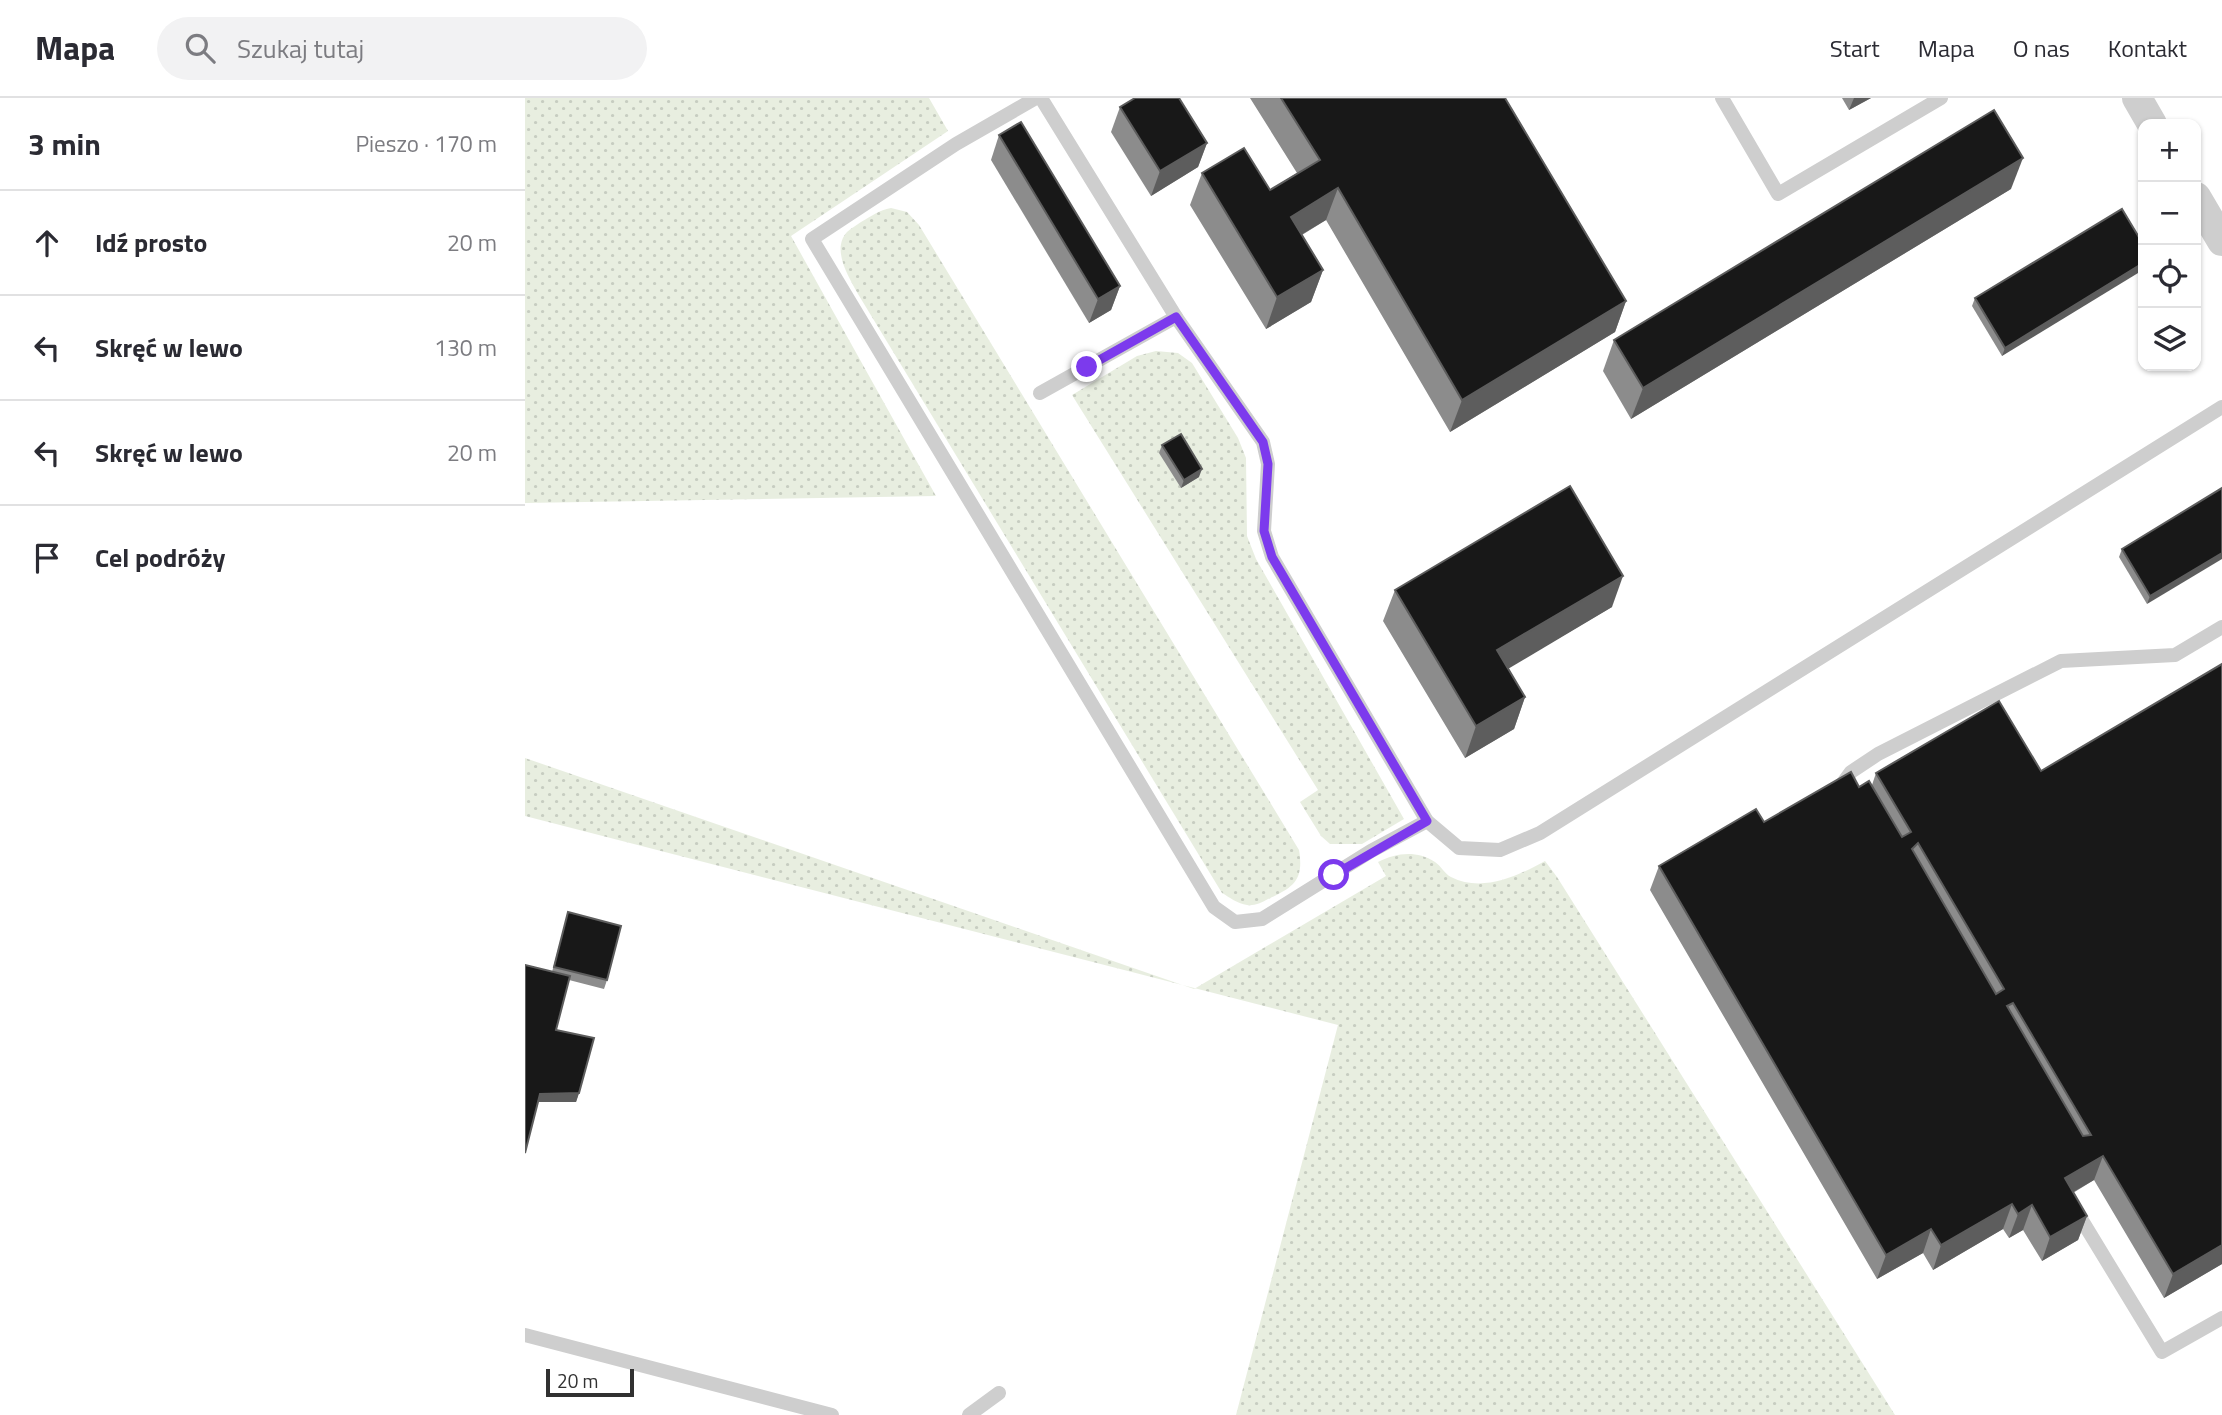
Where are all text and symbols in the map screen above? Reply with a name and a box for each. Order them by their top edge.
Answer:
search box [157,17,647,80]
text: Mapa [35,23,115,73]
icon: search [181,29,219,67]
text: Szukaj tutaj [237,29,364,68]
text: Start [1830,30,1880,66]
text: Mapa [1918,30,1975,66]
text: O nas [2013,30,2070,66]
text: Kontakt [2108,30,2187,66]
map controls [2138,119,2201,371]
button: + [2138,119,2201,182]
text: 3 min [28,121,101,167]
text: Pieszo · 170 m [355,126,497,161]
button: − [2138,182,2201,245]
text: Idź prosto [95,223,207,262]
icon: ahead [28,224,66,262]
text: 20 m [447,225,497,260]
button: locate [2138,245,2201,308]
button: layers [2138,308,2201,371]
text: Skręć w lewo [95,328,243,367]
icon: left [28,329,66,367]
text: 130 m [434,330,497,365]
route end [1071,351,1102,382]
text: Skręć w lewo [95,433,243,472]
icon: left [28,434,66,472]
text: 20 m [447,435,497,470]
text: Cel podróży [95,538,225,577]
icon: arrive [28,539,66,577]
route start [1318,859,1349,890]
scale bar [546,1366,633,1398]
text: 20 m [557,1366,598,1395]

